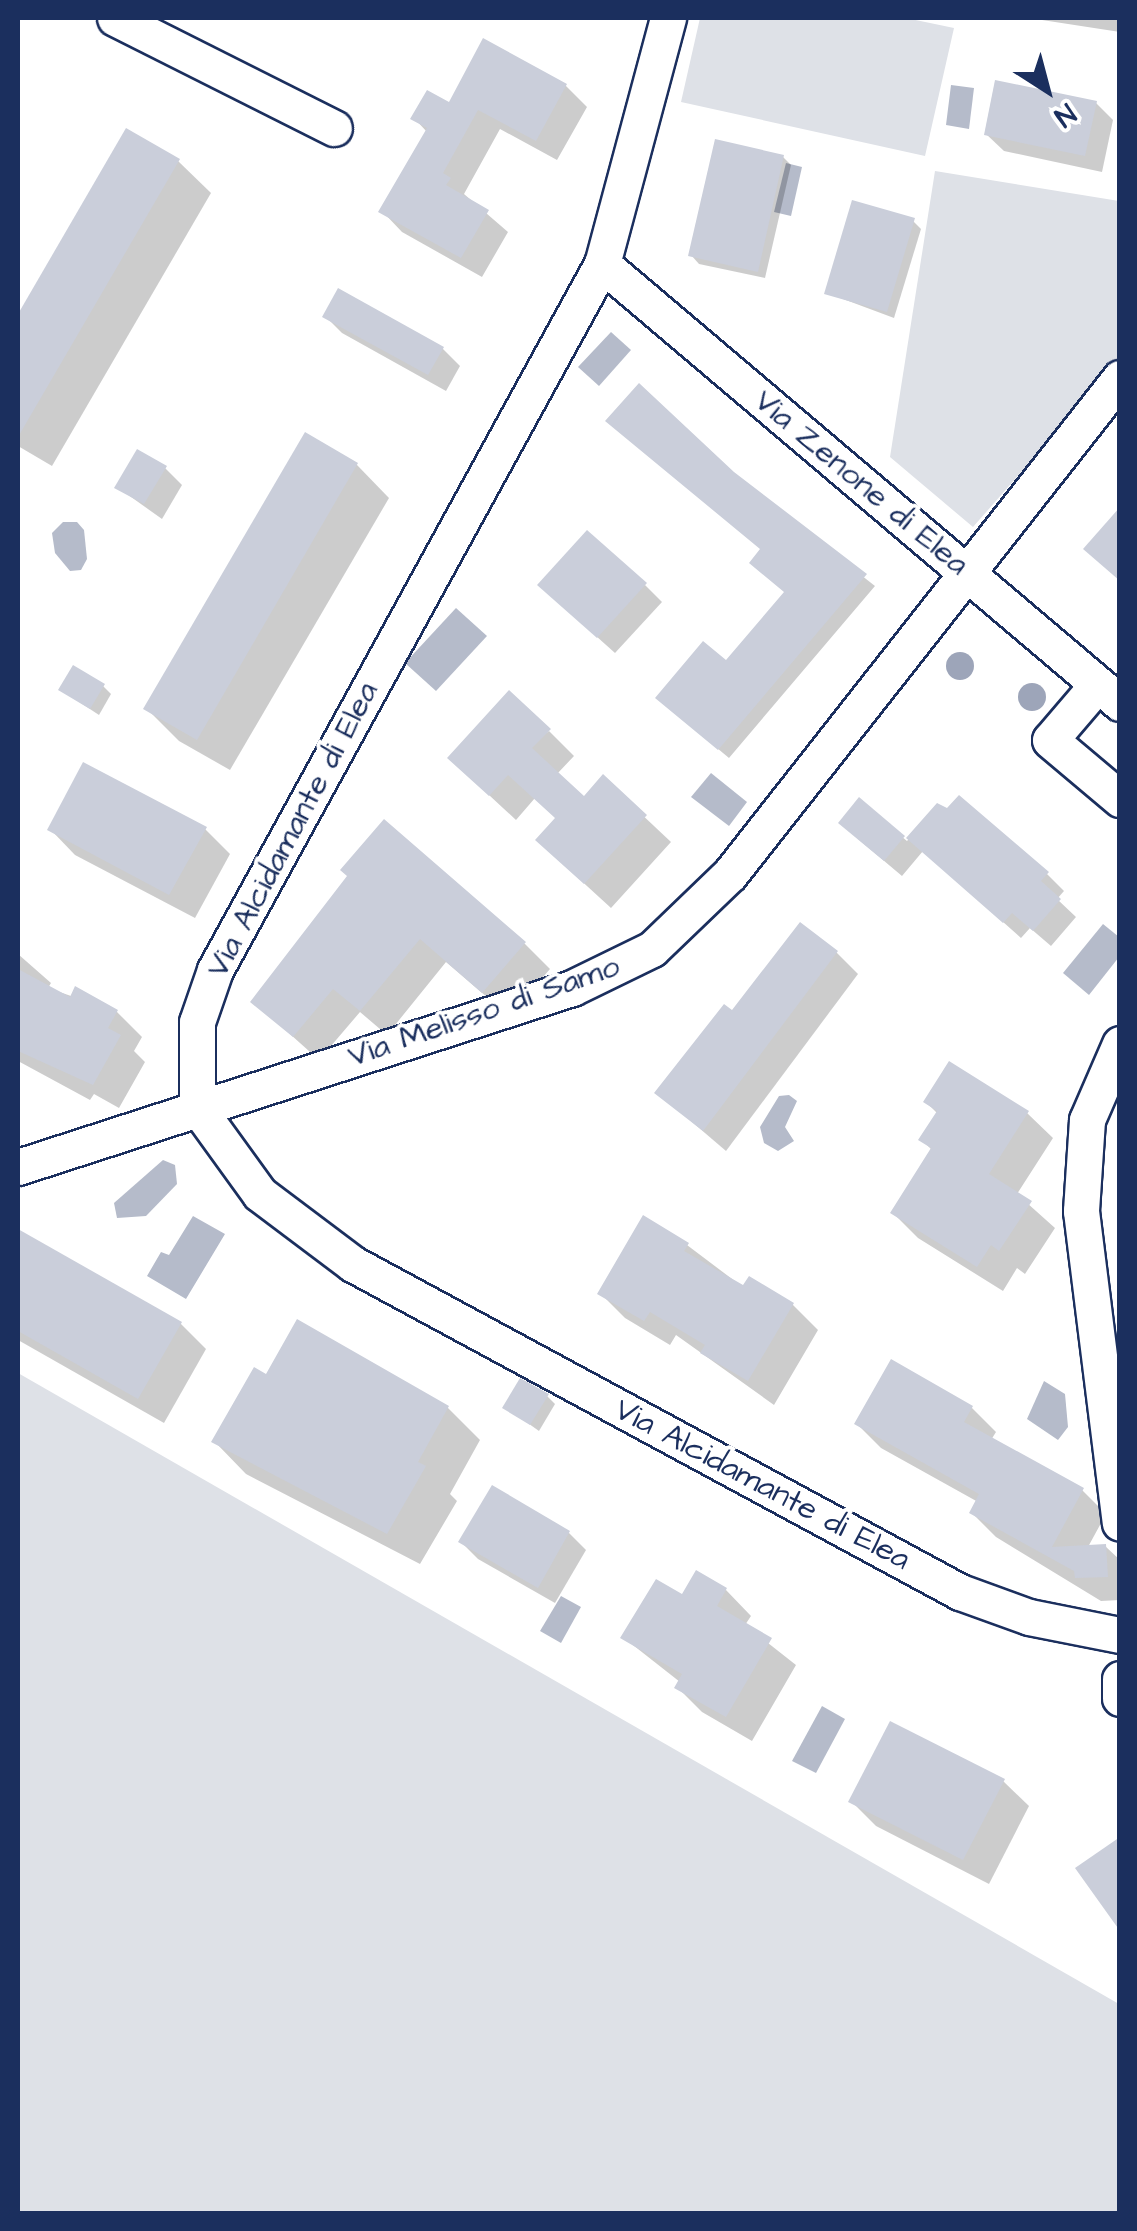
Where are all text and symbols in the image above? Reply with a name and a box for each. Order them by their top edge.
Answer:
north arrow [997,40,1097,140]
text: N [1046,94,1083,136]
street label: Via Zenone di Elea [746,382,976,584]
street label: Via Alcidamante di Elea [199,676,387,984]
street label: Via Melisso di Samo [343,948,625,1076]
street label: Via Alcidamante di Elea [608,1391,916,1579]

